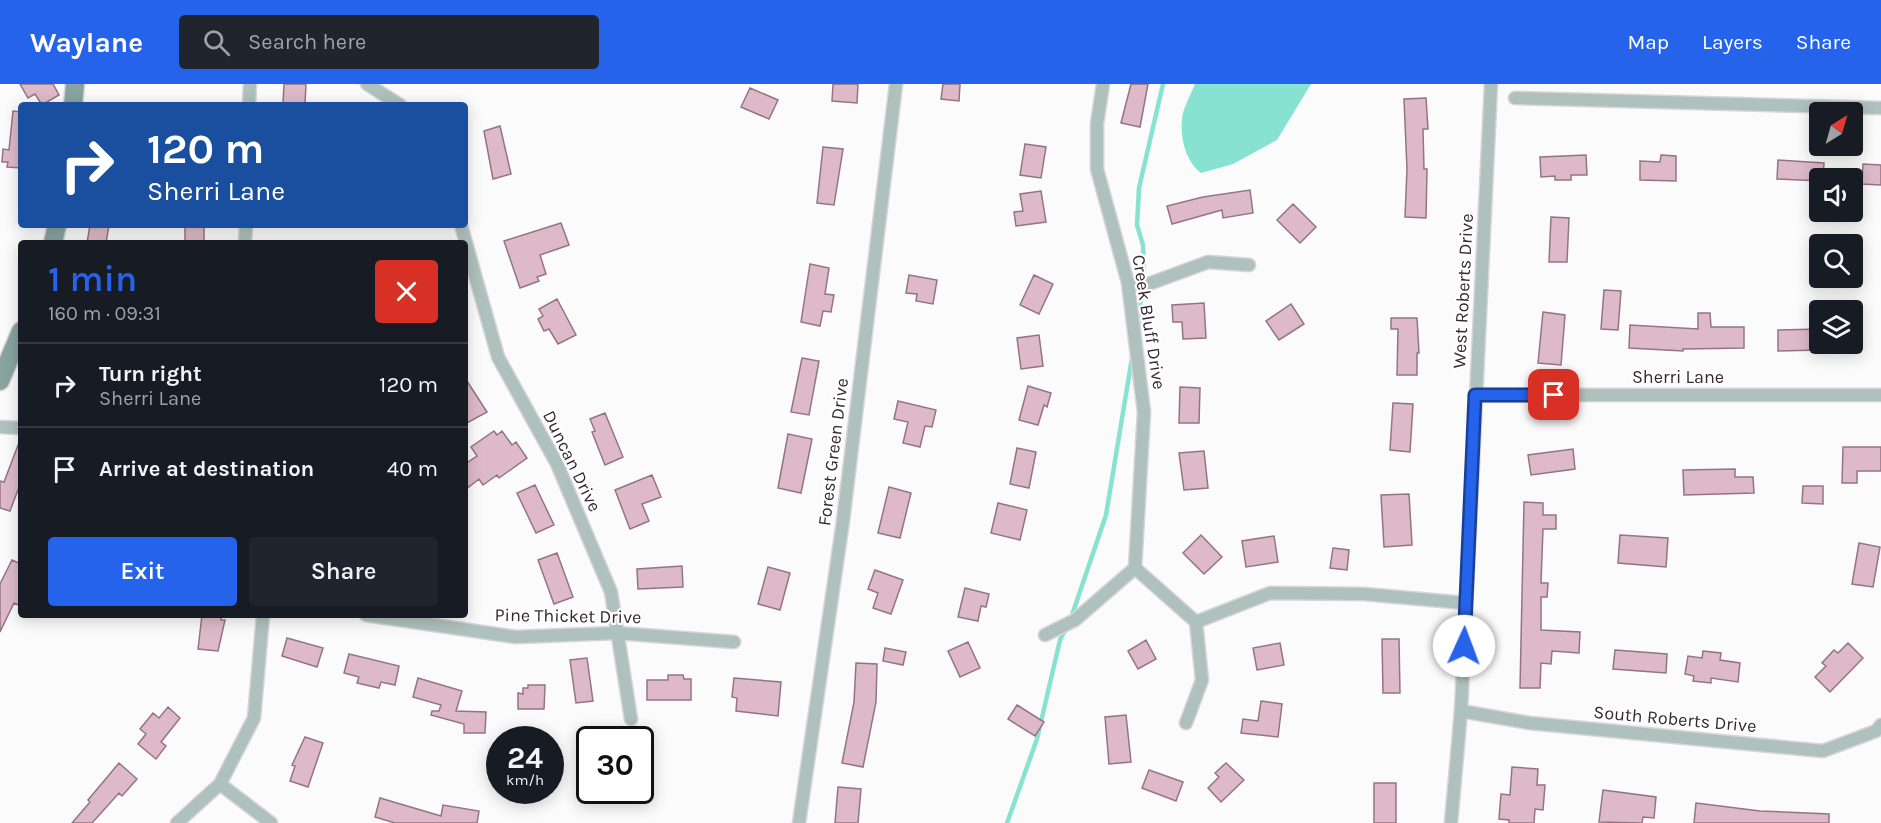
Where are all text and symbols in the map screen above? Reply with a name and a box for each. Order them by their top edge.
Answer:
search box [179,15,599,69]
text: Waylane [30,26,143,59]
icon: search [200,26,233,59]
text: Search here [248,29,366,55]
text: Map [1627,30,1669,54]
text: Layers [1702,30,1763,54]
text: Share [1796,30,1851,54]
north arrow [1809,102,1863,156]
map controls [1809,102,1863,354]
text: 120 m [147,124,264,174]
icon: right [48,126,126,204]
button: sound [1809,168,1863,222]
text: Sherri Lane [147,175,285,207]
street label: West Roberts Drive [1448,213,1478,369]
button: search [1809,234,1863,288]
street label: Creek Bluff Drive [1127,253,1171,391]
text: 1 min [48,258,137,300]
button: close [375,260,438,323]
button: layers [1809,300,1863,354]
text: 160 m · 09:31 [48,302,161,325]
text: Turn right [99,361,202,387]
street label: Sherri Lane [1632,366,1724,388]
icon: right [48,369,81,402]
pin [1528,369,1579,420]
text: 120 m [379,372,438,398]
street label: Forest Green Drive [813,377,853,527]
icon: arrive [1537,378,1570,411]
text: Sherri Lane [99,387,201,410]
street label: Duncan Drive [538,407,606,515]
icon: arrive [48,453,81,486]
text: Arrive at destination [99,456,314,482]
text: 40 m [387,456,438,482]
button: Exit [48,537,237,606]
button: Share [249,537,438,606]
street label: Pine Thicket Drive [494,604,642,628]
position arrow [1432,614,1496,678]
street label: South Roberts Drive [1593,701,1757,737]
speed limit sign: 30 [576,726,654,804]
text: 24 [507,740,543,776]
text: km/h [506,771,544,789]

